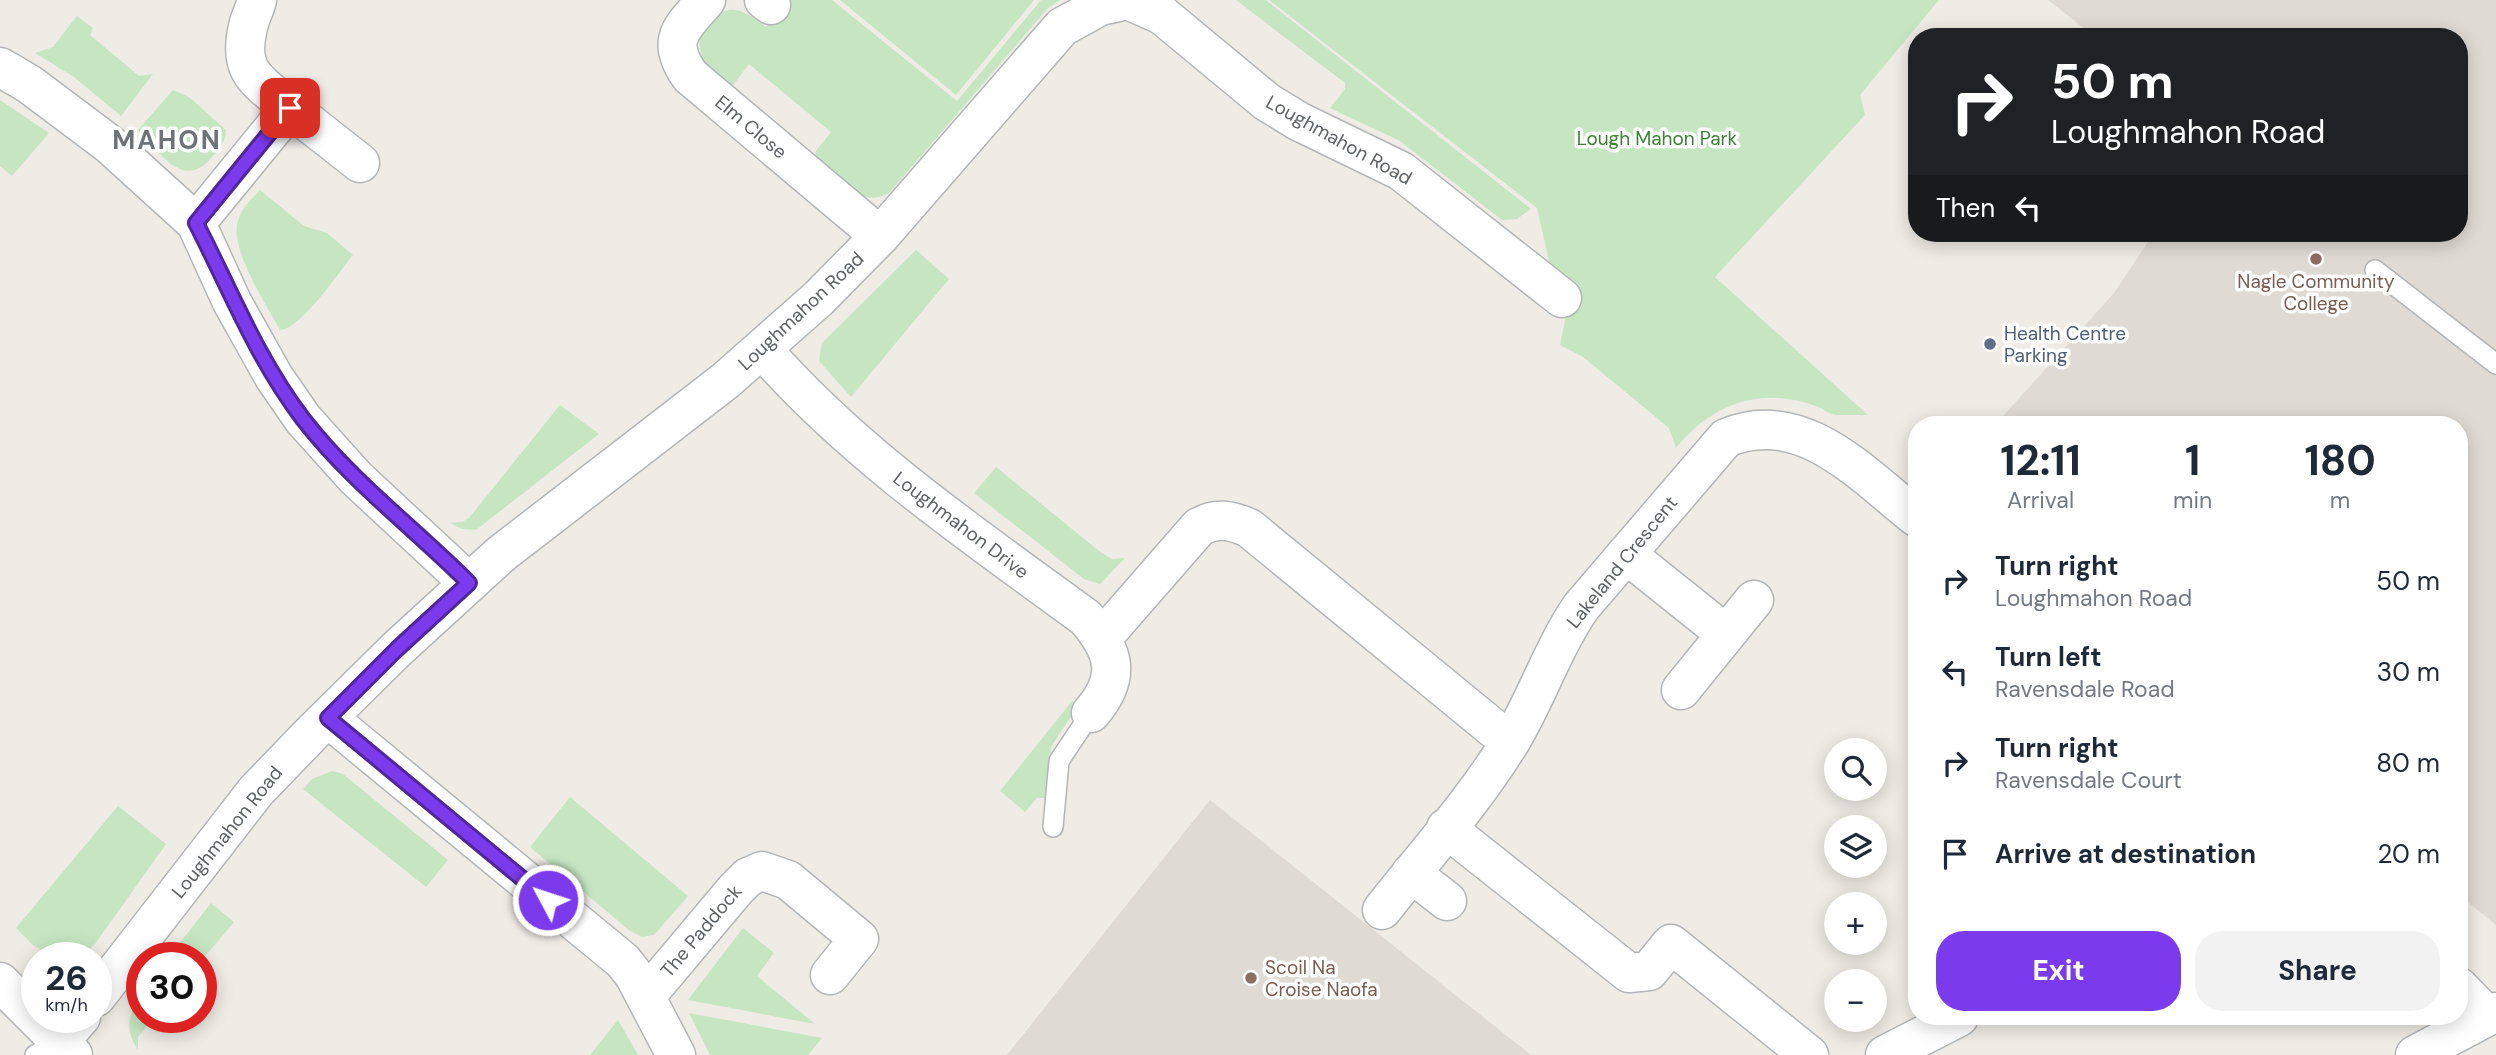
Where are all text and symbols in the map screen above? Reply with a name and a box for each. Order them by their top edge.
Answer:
text: 50 m [2051,49,2174,113]
icon: right [1936,56,2027,147]
pin [260,78,320,138]
icon: arrive [271,89,309,127]
street label: Elm Close [710,90,792,164]
street label: Loughmahon Road [1262,90,1416,190]
text: Loughmahon Road [2051,111,2325,153]
district label: MAHON [112,123,222,157]
park label: Lough Mahon Park [1577,126,1738,151]
icon: left [2009,189,2047,227]
text: Then [1936,191,1995,225]
street label: Loughmahon Road [733,246,869,376]
marker: Nagle Community College [2308,251,2324,267]
place label: Nagle Community College [2237,269,2395,316]
place label: Health Centre Parking [2004,321,2126,368]
marker: Health Centre Parking [1982,336,1998,352]
text: 12:11 [2000,433,2081,488]
text: 1 [2185,433,2200,488]
text: 180 [2304,433,2376,488]
street label: Loughmahon Drive [888,466,1034,584]
text: Arrival [2007,485,2074,515]
text: min [2173,485,2212,515]
text: m [2330,485,2350,515]
street label: Lakeland Crescent [1561,491,1683,633]
text: Turn right [1995,549,2119,583]
icon: right [1936,562,1974,600]
text: 50 m [2376,564,2440,598]
text: Loughmahon Road [1995,583,2192,613]
text: Turn left [1995,640,2102,674]
icon: left [1936,653,1974,691]
text: 30 m [2377,655,2440,689]
text: Ravensdale Road [1995,674,2175,704]
text: Turn right [1995,731,2119,765]
map controls [1824,738,1887,1032]
button: search [1824,738,1887,801]
icon: right [1936,744,1974,782]
text: 80 m [2376,746,2440,780]
street label: Loughmahon Road [166,761,288,903]
text: Ravensdale Court [1995,765,2182,795]
button: layers [1824,815,1887,878]
icon: arrive [1936,835,1974,873]
text: Arrive at destination [1995,837,2256,871]
text: 20 m [2377,837,2440,871]
position arrow [511,863,585,937]
street label: The Paddock [655,879,747,983]
button: + [1824,892,1887,955]
button: Exit [1936,931,2181,1011]
button: Share [2195,931,2440,1011]
speed limit sign: 30 [126,942,217,1033]
text: 26 [45,955,88,1001]
place label: Scoil Na Croise Naofa [1265,955,1378,1002]
button: − [1824,969,1887,1032]
marker: Scoil Na Croise Naofa [1243,970,1259,986]
text: km/h [45,993,88,1017]

